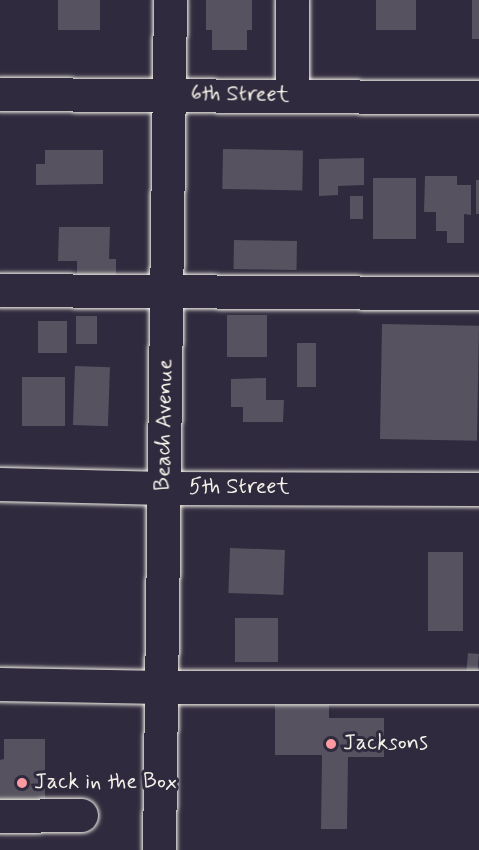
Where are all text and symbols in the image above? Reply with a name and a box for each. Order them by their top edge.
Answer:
street label: 6th Street [190,81,290,109]
street label: Beach Avenue [151,359,179,491]
street label: 5th Street [189,475,289,501]
place label: Jacksons [343,731,428,757]
marker: Jacksons [324,737,338,751]
place label: Jack in the Box [34,770,177,796]
marker: Jack in the Box [15,776,29,790]

